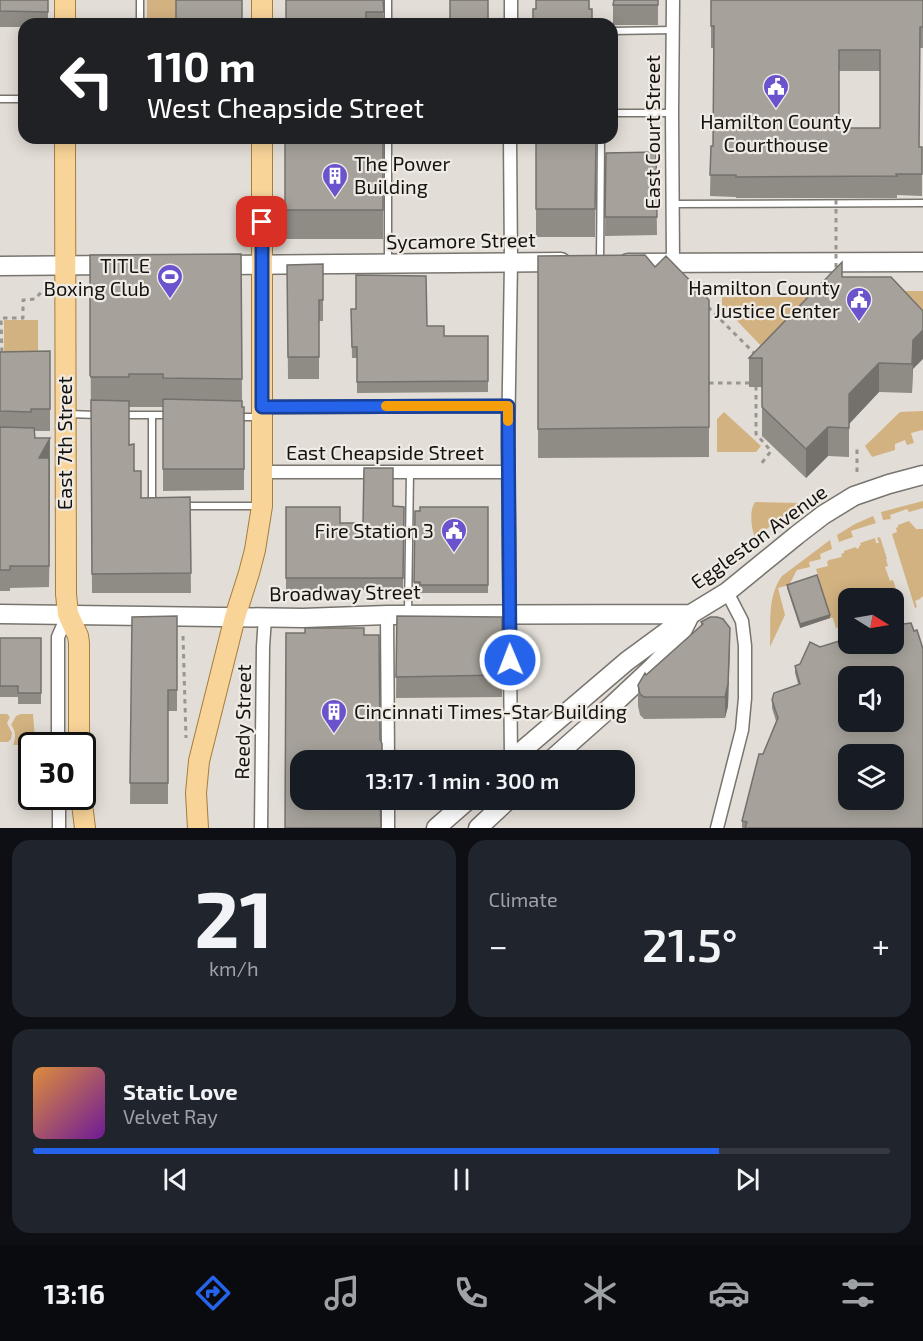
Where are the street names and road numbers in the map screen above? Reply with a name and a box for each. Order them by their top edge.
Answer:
street label: East Court Street [640,54,664,209]
street label: Sycamore Street [386,227,536,253]
street label: East 7th Street [52,376,76,510]
street label: East Cheapside Street [286,440,484,464]
street label: Eggleston Avenue [686,479,831,593]
street label: Broadway Street [269,579,421,605]
street label: Reedy Street [229,664,255,780]

